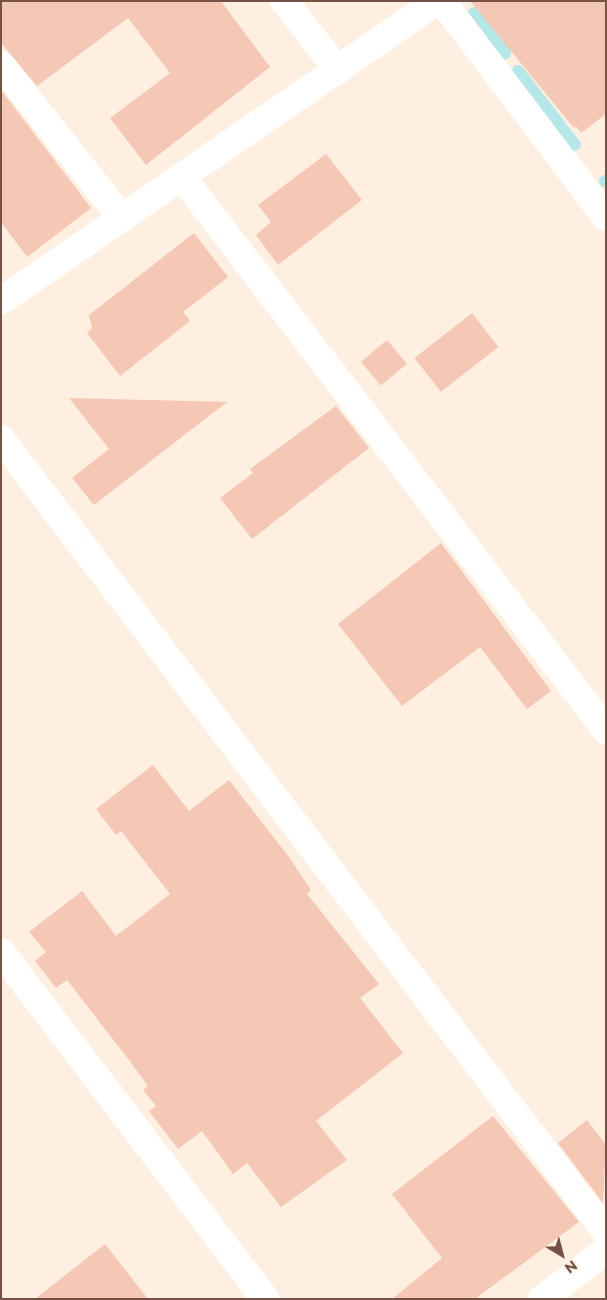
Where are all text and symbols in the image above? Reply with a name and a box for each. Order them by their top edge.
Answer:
north arrow [537,1230,587,1280]
text: N [561,1256,581,1278]

